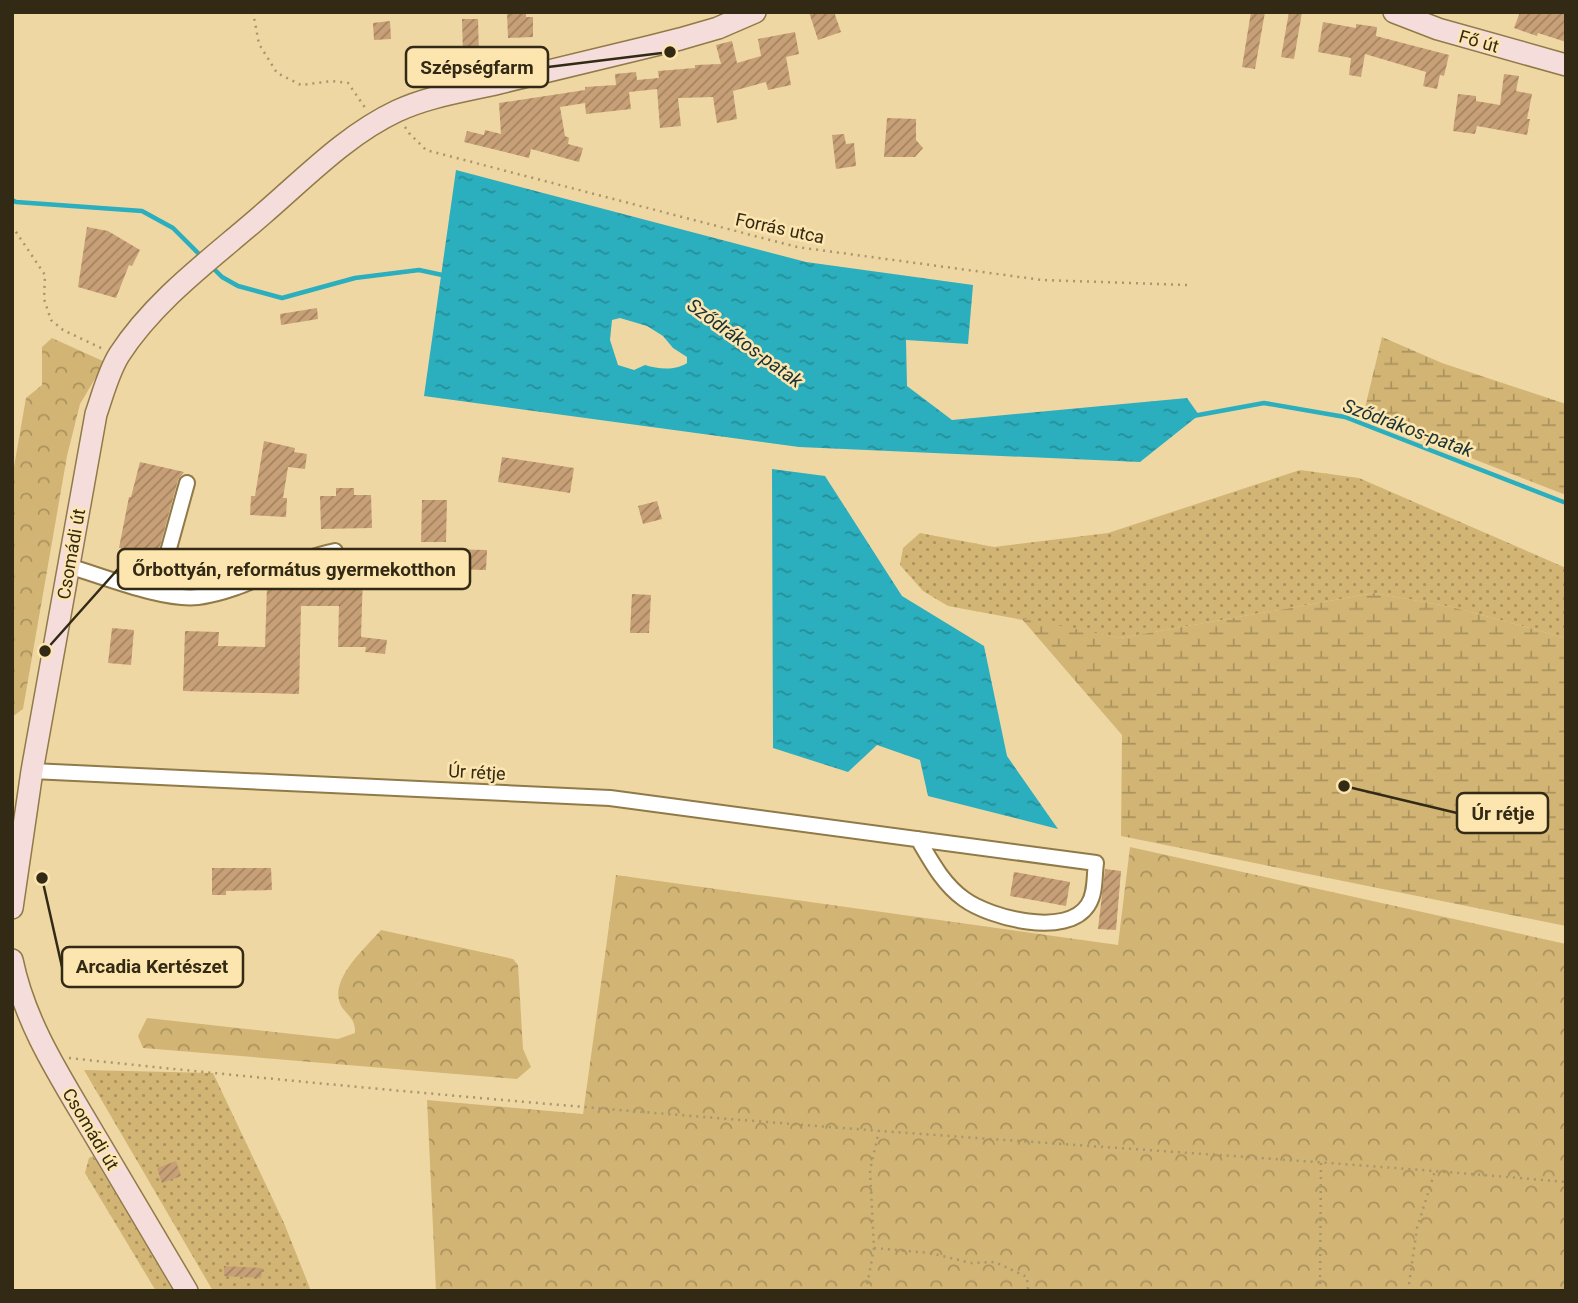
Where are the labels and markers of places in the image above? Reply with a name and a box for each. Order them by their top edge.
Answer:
callout: Szépségfarm [406,47,548,87]
callout: Őrbottyán, református gyermekotthon [118,549,470,589]
callout: Úr rétje [1457,793,1548,833]
callout: Arcadia Kertészet [62,947,243,987]

